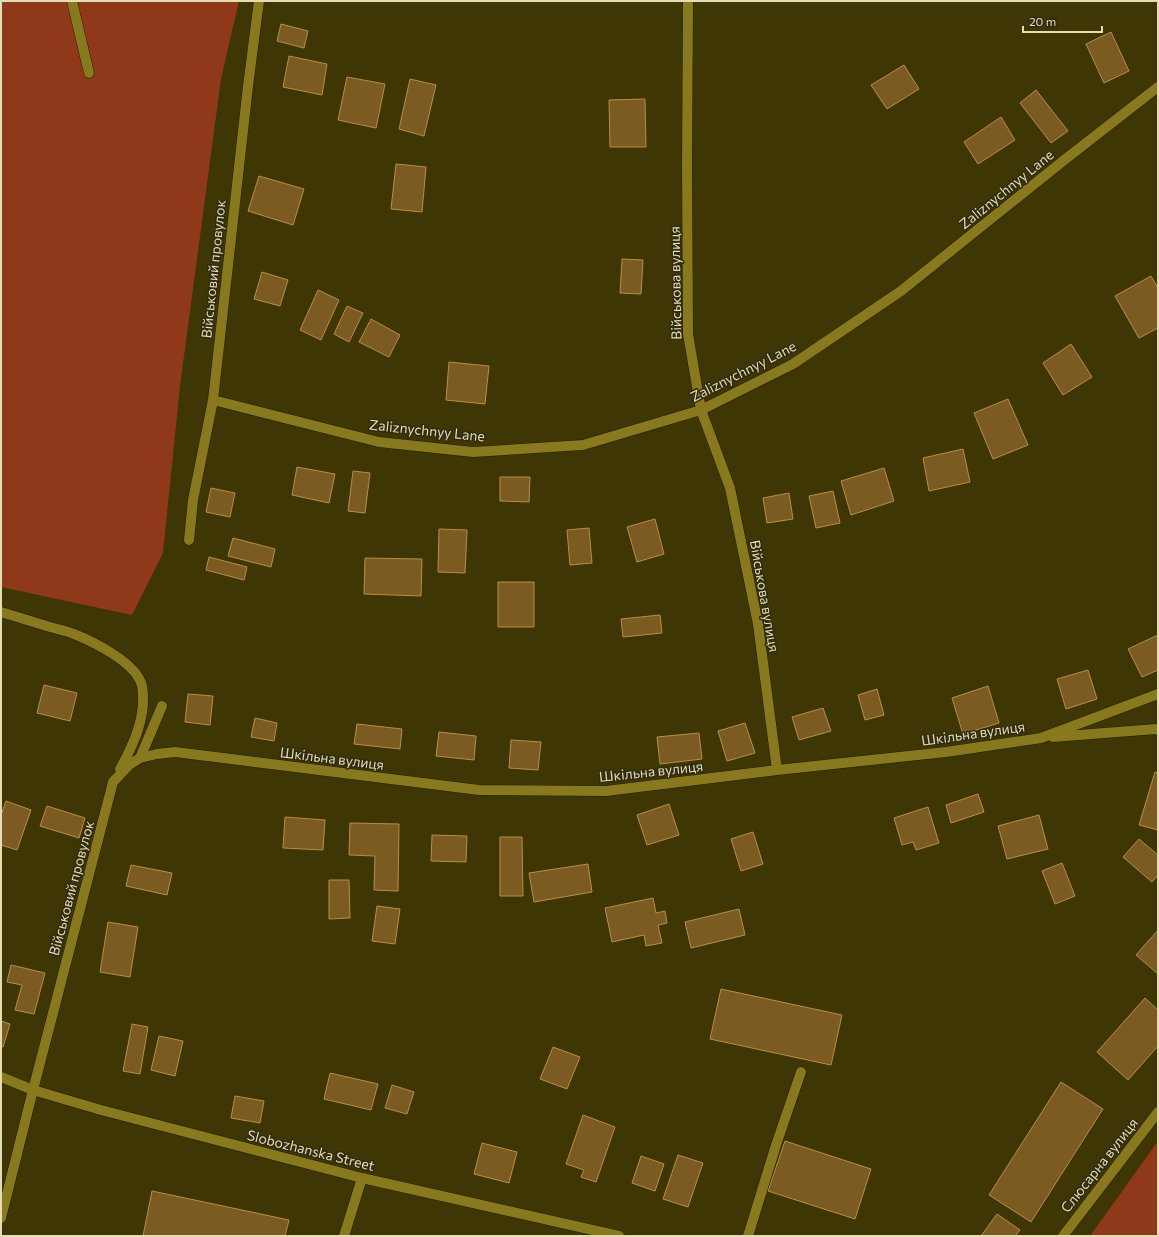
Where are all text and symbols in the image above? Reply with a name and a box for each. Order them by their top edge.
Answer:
scale bar [1023,8,1102,34]
text: 20 m [1029,14,1056,28]
street label: Zaliznychnyy Lane [955,146,1057,232]
street label: Військовий провулок [197,198,229,339]
street label: Військова вулиця [666,226,684,340]
street label: Zaliznychnyy Lane [687,337,799,405]
street label: Zaliznychnyy Lane [368,415,486,445]
street label: Військова вулиця [747,539,783,653]
street label: Шкільна вулиця [920,717,1026,749]
street label: Шкільна вулиця [279,743,385,773]
street label: Шкільна вулиця [598,757,704,785]
street label: Військовий провулок [45,818,97,957]
street label: Слюсарна вулиця [1057,1114,1141,1216]
street label: Slobozhanska Street [246,1126,377,1174]

